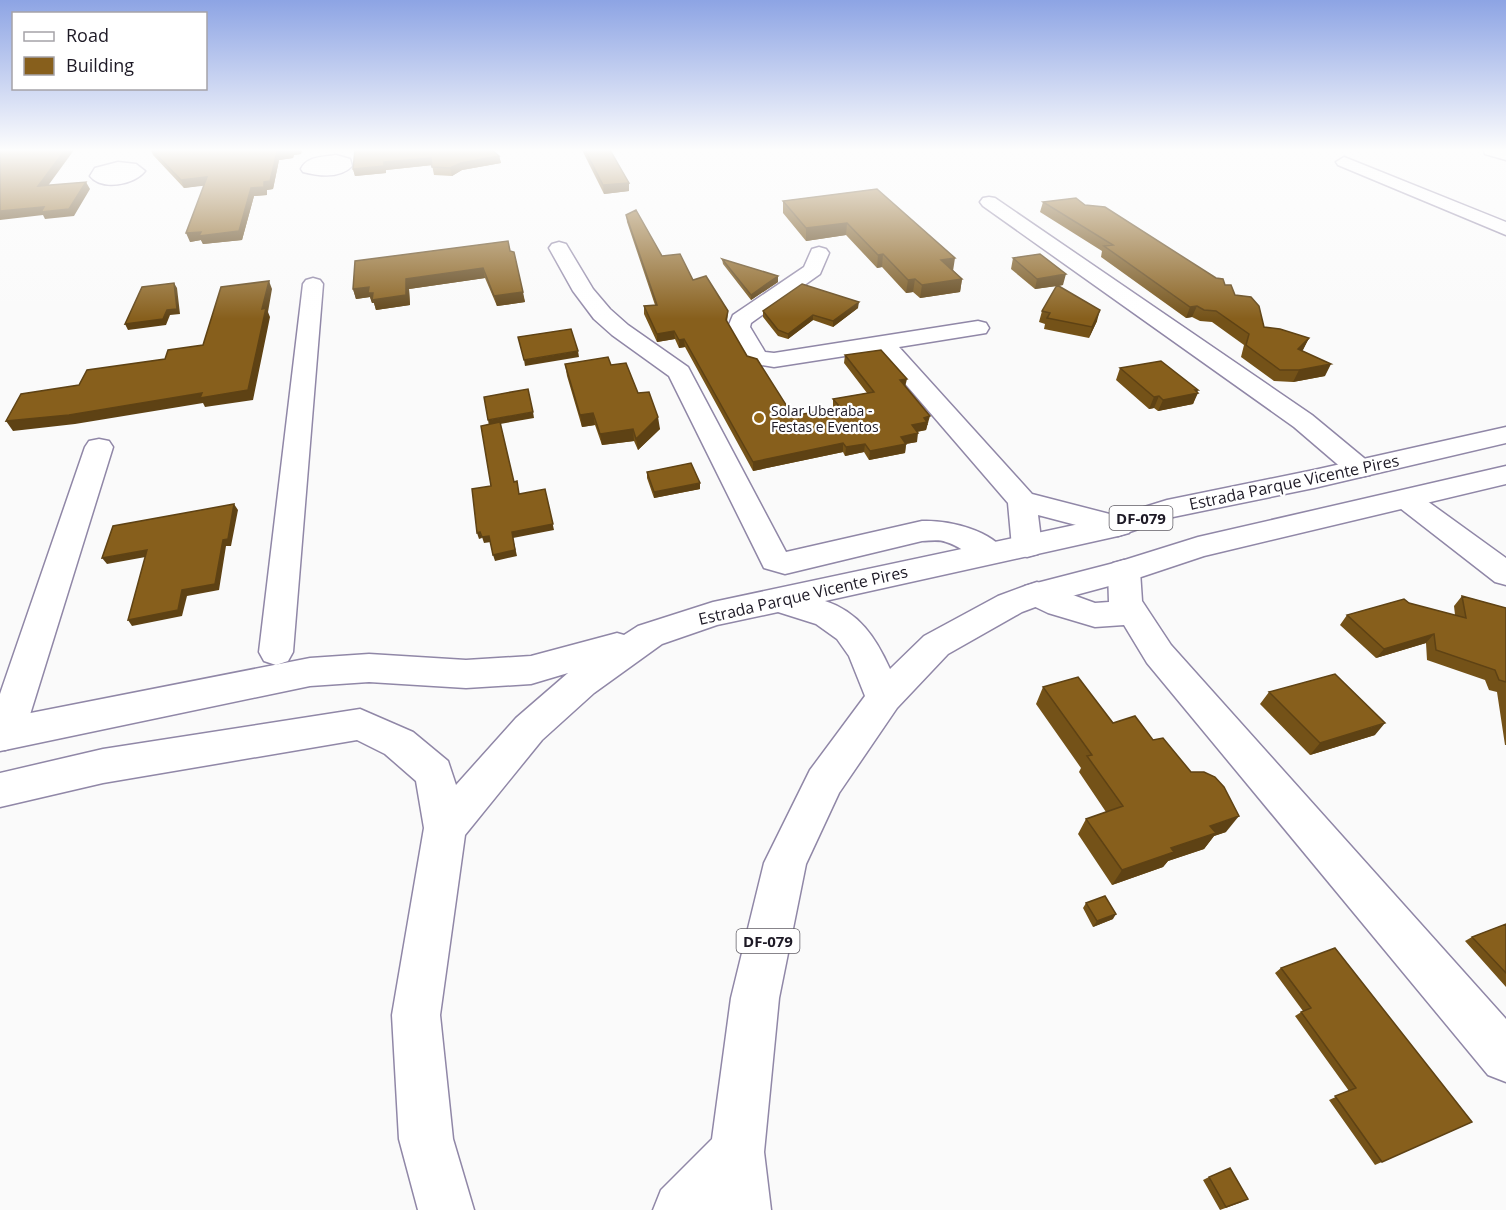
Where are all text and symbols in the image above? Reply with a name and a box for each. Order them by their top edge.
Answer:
legend [12,12,207,90]
text: Road [66,23,109,47]
text: Building [66,53,134,77]
place label: Solar Uberaba - Festas e Eventos [771,401,879,436]
marker: Solar Uberaba - Festas e Eventos [752,411,766,425]
street label: Estrada Parque Vicente Pires [1187,449,1401,515]
road number: DF-079 [1110,506,1172,530]
street label: Estrada Parque Vicente Pires [696,560,910,630]
road number: DF-079 [736,929,800,953]

